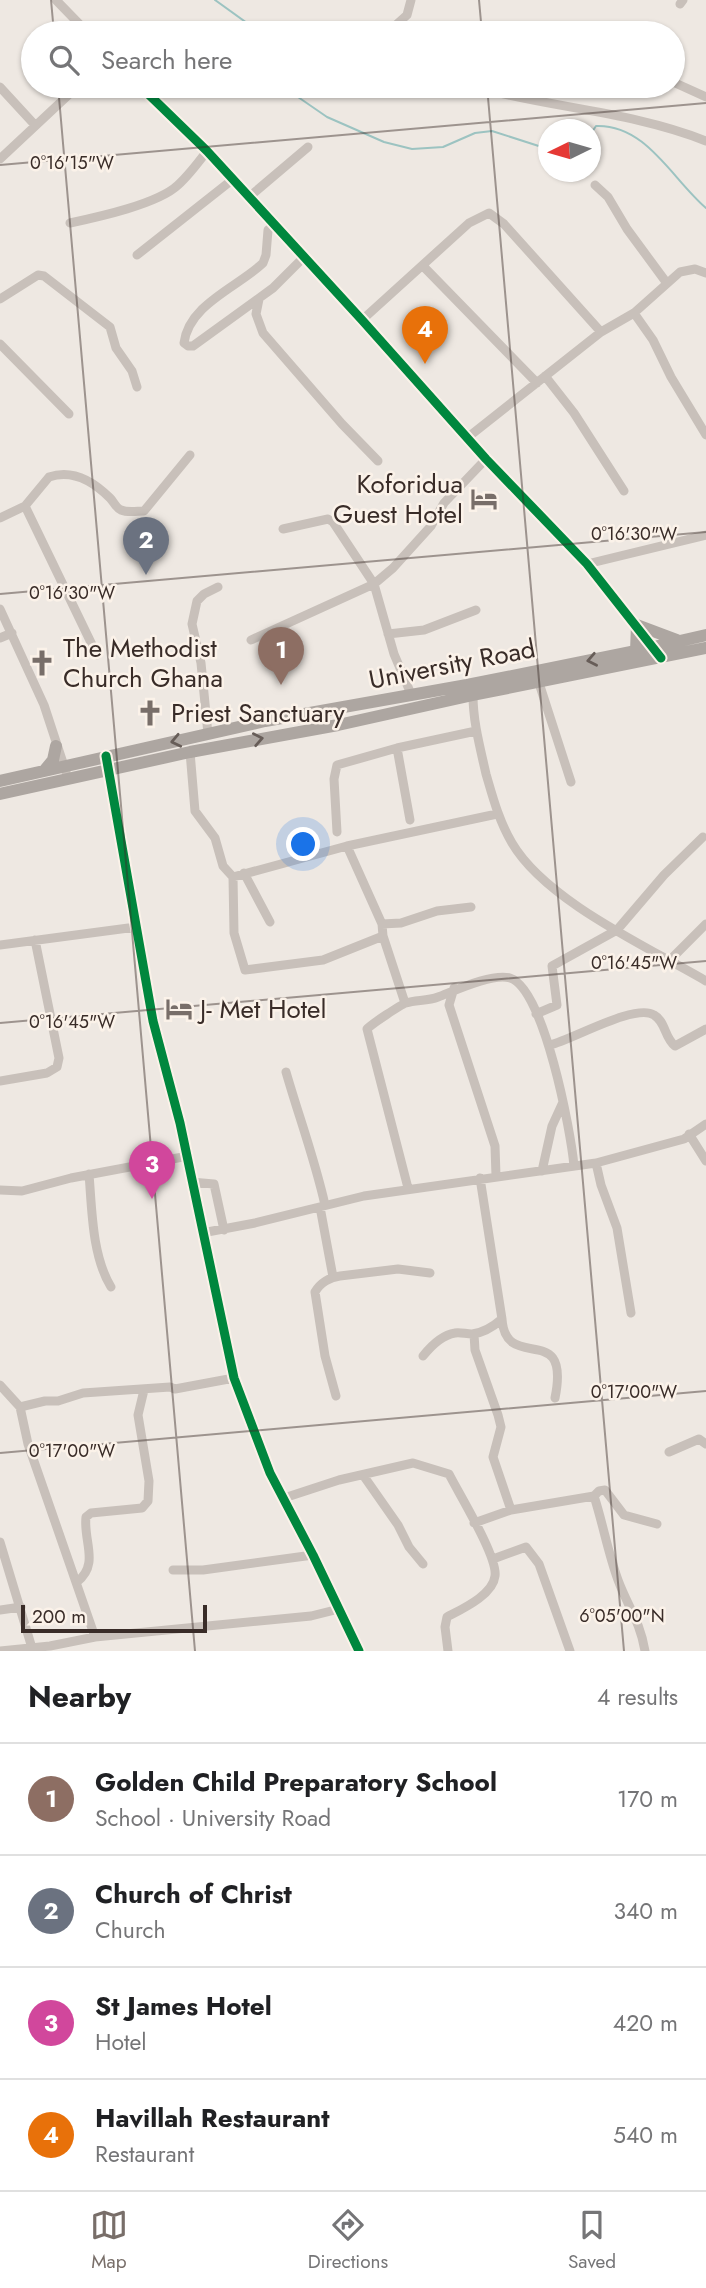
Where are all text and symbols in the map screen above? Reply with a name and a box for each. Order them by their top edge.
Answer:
search box [21,21,685,98]
icon: search [45,41,83,79]
text: Search here [101,41,233,79]
north arrow [538,119,601,182]
text: 0°16'15"W [30,150,114,176]
pin: 4 [402,306,448,364]
place label: Koforidua Guest Hotel [333,465,463,533]
hotel icon: Koforidua Guest Hotel [469,484,499,514]
pin: 2 [123,517,169,575]
text: 0°16'30"W [591,521,677,547]
text: 0°16'30"W [29,580,115,606]
pin: 1 [258,627,304,685]
place label: The Methodist Church Ghana [63,629,223,697]
street label: University Road [365,629,539,699]
church icon: The Methodist Church Ghana [27,648,57,678]
one-way arrow [586,652,598,667]
place label: Priest Sanctuary [171,694,345,732]
church icon: Priest Sanctuary [135,698,165,728]
one-way arrow [252,732,264,747]
one-way arrow [170,733,182,748]
your location [286,827,320,861]
text: 0°16'45"W [591,950,677,976]
place label: J- Met Hotel [197,990,326,1028]
hotel icon: J- Met Hotel [164,994,194,1024]
text: 0°16'45"W [29,1009,115,1035]
pin: 3 [129,1141,175,1199]
text: 0°17'00"W [591,1379,677,1405]
text: 0°17'00"W [29,1438,115,1464]
scale bar [21,1602,206,1634]
text: 200 m [32,1603,86,1630]
text: 6°05'00"N [579,1603,665,1629]
text: Nearby [28,1675,131,1718]
text: 4 results [597,1680,678,1714]
text: Golden Child Preparatory School [95,1763,497,1801]
text: 1 [45,1782,57,1816]
text: 170 m [617,1782,678,1816]
text: School · University Road [95,1801,331,1835]
text: Church of Christ [95,1875,292,1913]
text: 2 [43,1894,59,1928]
text: 340 m [613,1894,678,1928]
text: Church [95,1913,166,1947]
text: St James Hotel [95,1987,272,2025]
text: 3 [44,2006,58,2040]
text: 420 m [613,2006,678,2040]
text: Hotel [95,2025,147,2059]
text: Havillah Restaurant [95,2099,330,2137]
text: 4 [43,2118,59,2152]
text: 540 m [613,2118,678,2152]
text: Restaurant [95,2137,194,2171]
tab: Map [90,2206,128,2275]
tab: Directions [308,2206,388,2275]
tab: Saved [568,2206,616,2275]

